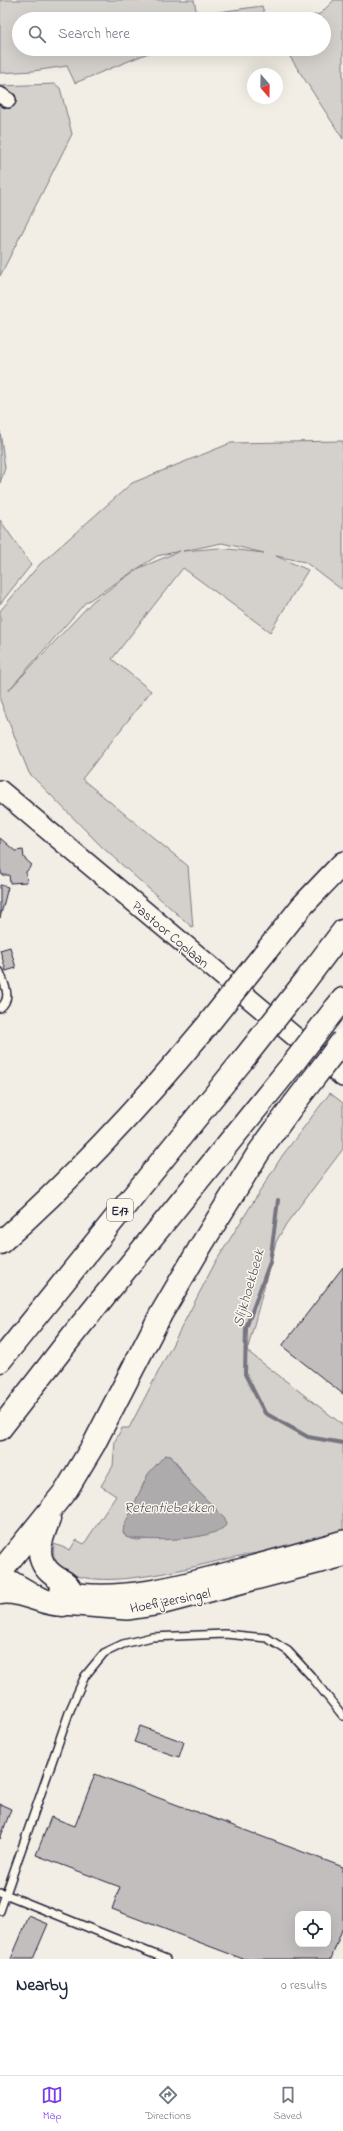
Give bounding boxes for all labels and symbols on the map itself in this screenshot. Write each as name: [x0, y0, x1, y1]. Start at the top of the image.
north arrow: [247, 68, 283, 104]
street label: Pastoor Coplaan: [127, 896, 213, 974]
road number: E17: [107, 1199, 133, 1221]
water label: Slijkhoekbeek: [227, 1245, 271, 1330]
water label: Retentiebekken: [124, 1497, 215, 1519]
street label: Hoefijzersingel: [128, 1583, 212, 1621]

